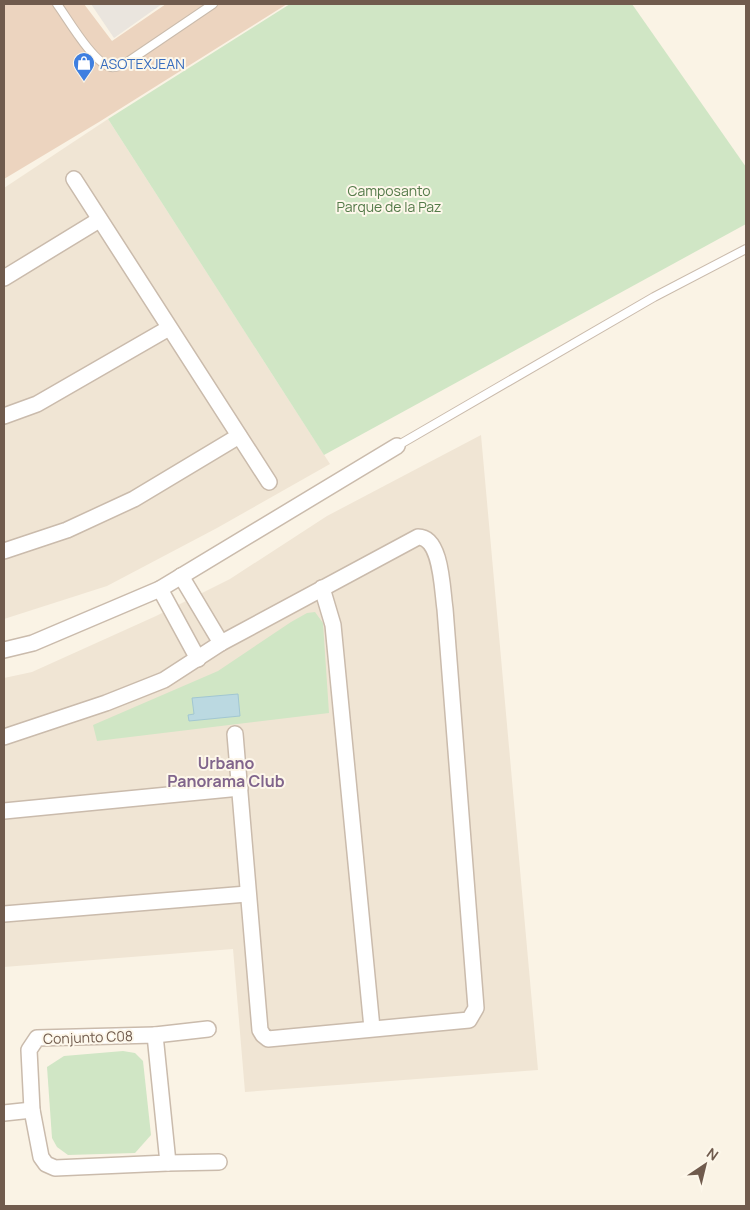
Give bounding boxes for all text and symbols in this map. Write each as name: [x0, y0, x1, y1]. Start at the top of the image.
shop icon: ASOTEXJEAN: [72, 51, 96, 82]
place label: ASOTEXJEAN: [100, 54, 185, 73]
park label: Camposanto Parque de la Paz: [337, 181, 442, 216]
district label: Urbano Panorama Club: [167, 752, 285, 792]
street label: Conjunto C08: [43, 1026, 133, 1048]
north arrow: [680, 1140, 730, 1190]
text: N: [703, 1143, 722, 1165]

